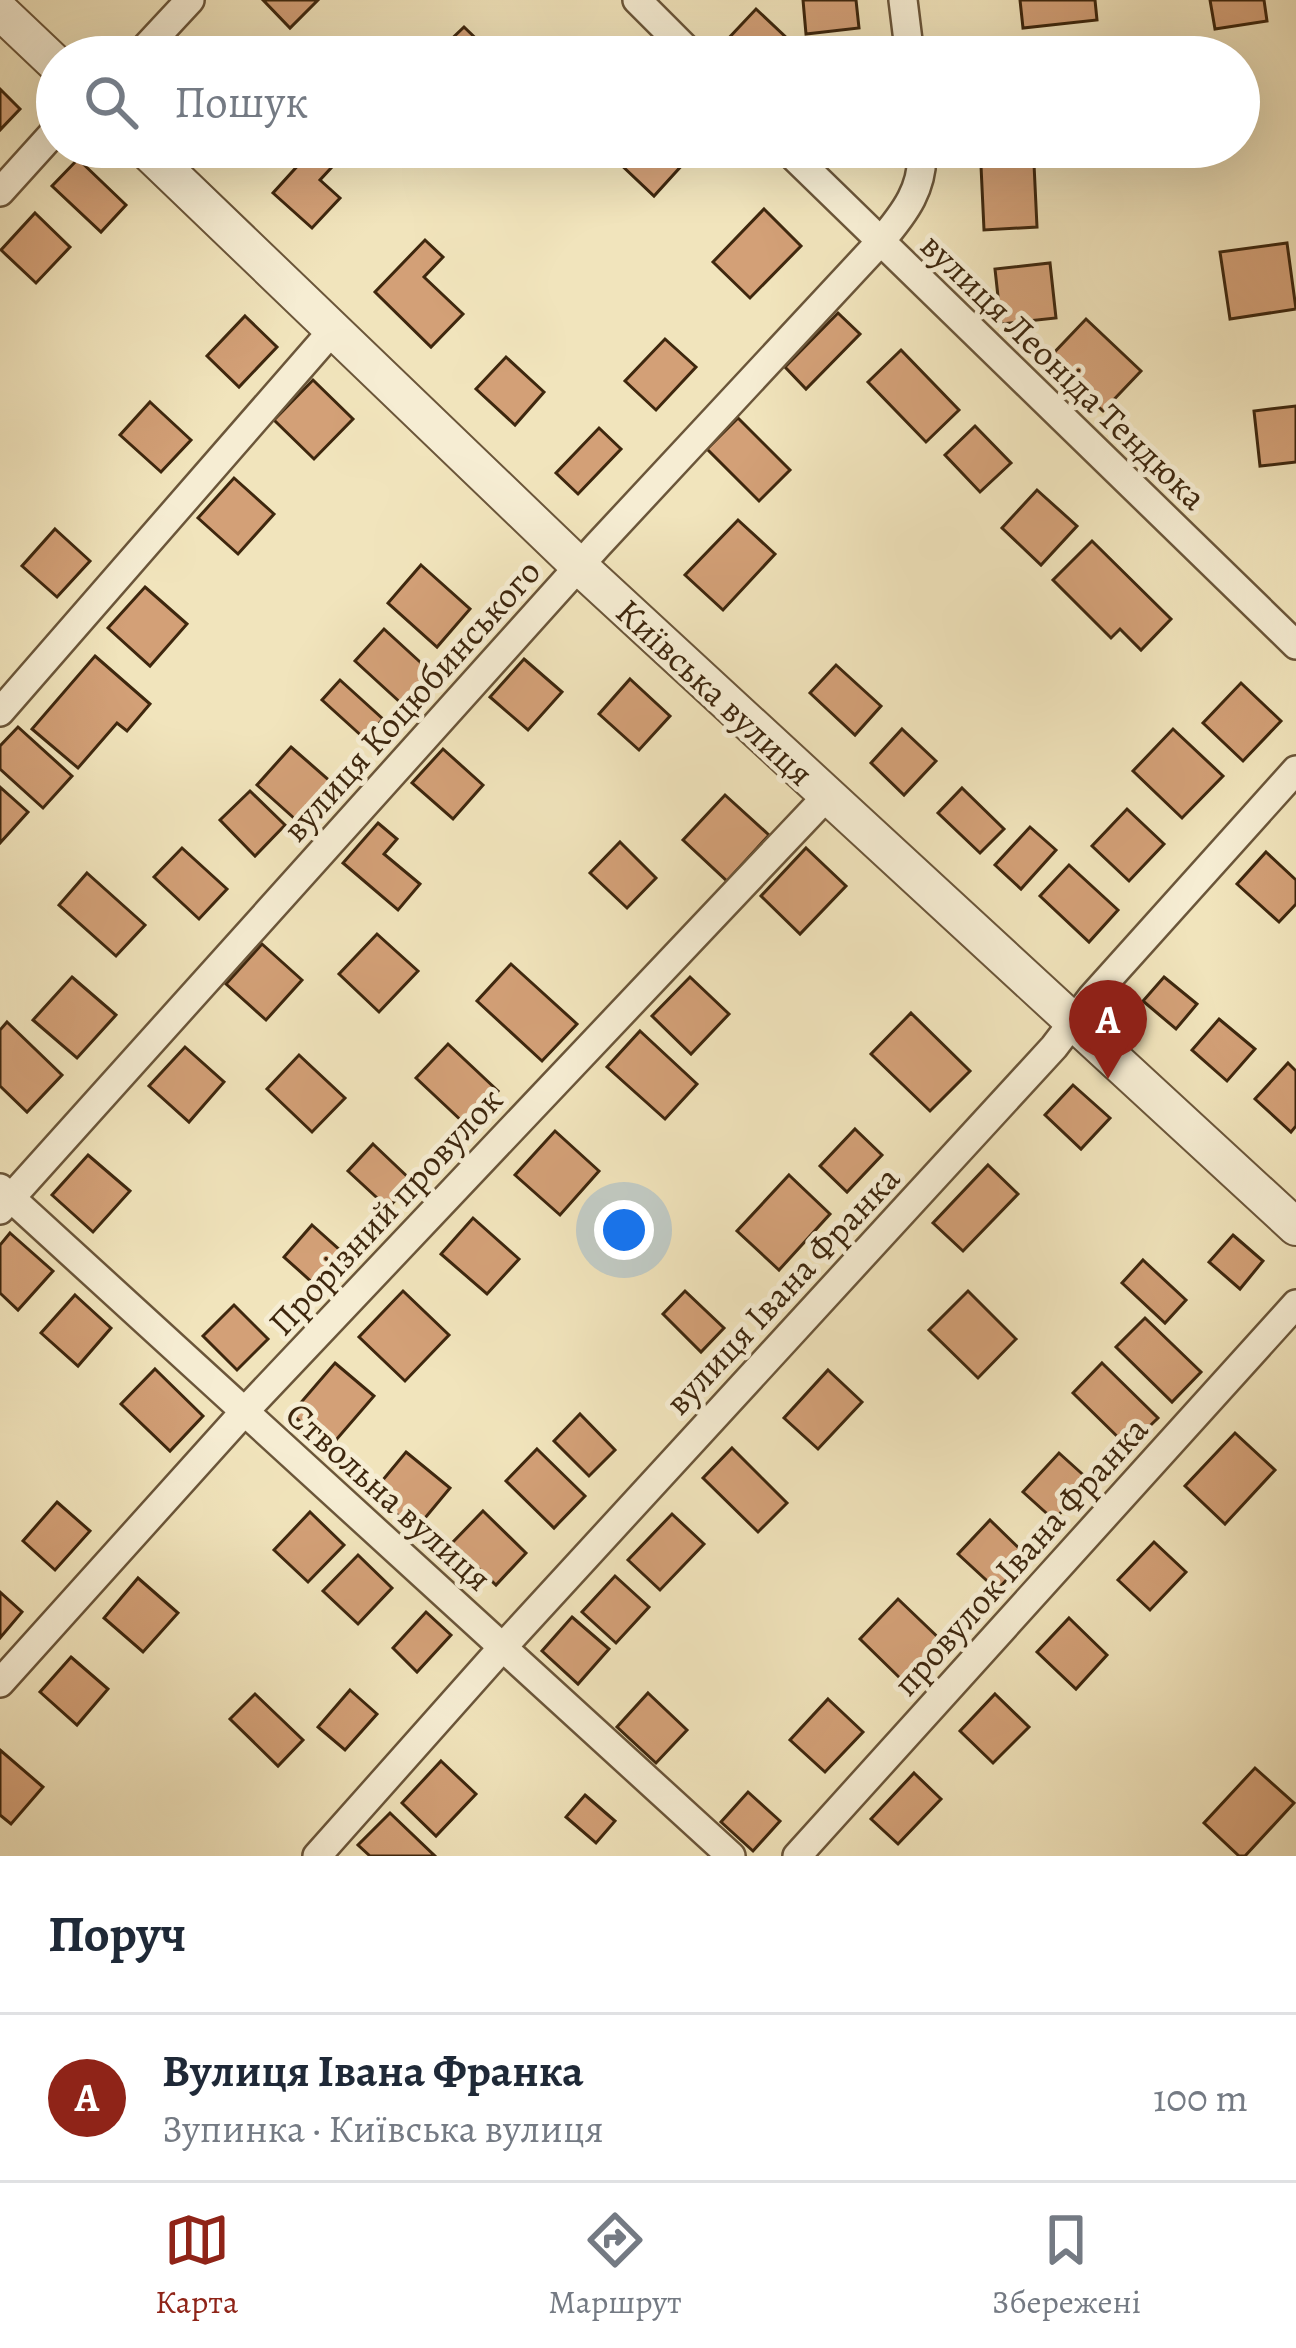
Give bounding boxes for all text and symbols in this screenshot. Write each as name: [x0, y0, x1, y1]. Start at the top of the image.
search box: [36, 36, 1260, 168]
icon: search: [78, 69, 144, 135]
text: Пошук: [174, 71, 308, 133]
street label: вулиця Леоніда Тендюка: [910, 221, 1218, 521]
street label: вулиця Коцюбинського: [271, 548, 551, 852]
street label: Київська вулиця: [605, 587, 825, 797]
pin: A: [1069, 980, 1147, 1079]
street label: Прорізний провулок: [257, 1076, 513, 1346]
street label: вулиця Івана Франка: [653, 1154, 911, 1425]
your location: [594, 1200, 654, 1260]
street label: Ствольна вулиця: [275, 1390, 503, 1602]
street label: провулок Івана Франка: [881, 1405, 1159, 1706]
text: Поруч: [48, 1899, 186, 1969]
text: Вулиця Івана Франка: [162, 2040, 584, 2102]
text: A: [75, 2071, 99, 2124]
text: 100 m: [1153, 2071, 1248, 2124]
text: Зупинка · Київська вулиця: [162, 2102, 603, 2155]
tab: Карта: [155, 2207, 238, 2324]
tab: Маршрут: [548, 2207, 682, 2324]
tab: Збережені: [992, 2207, 1141, 2324]

